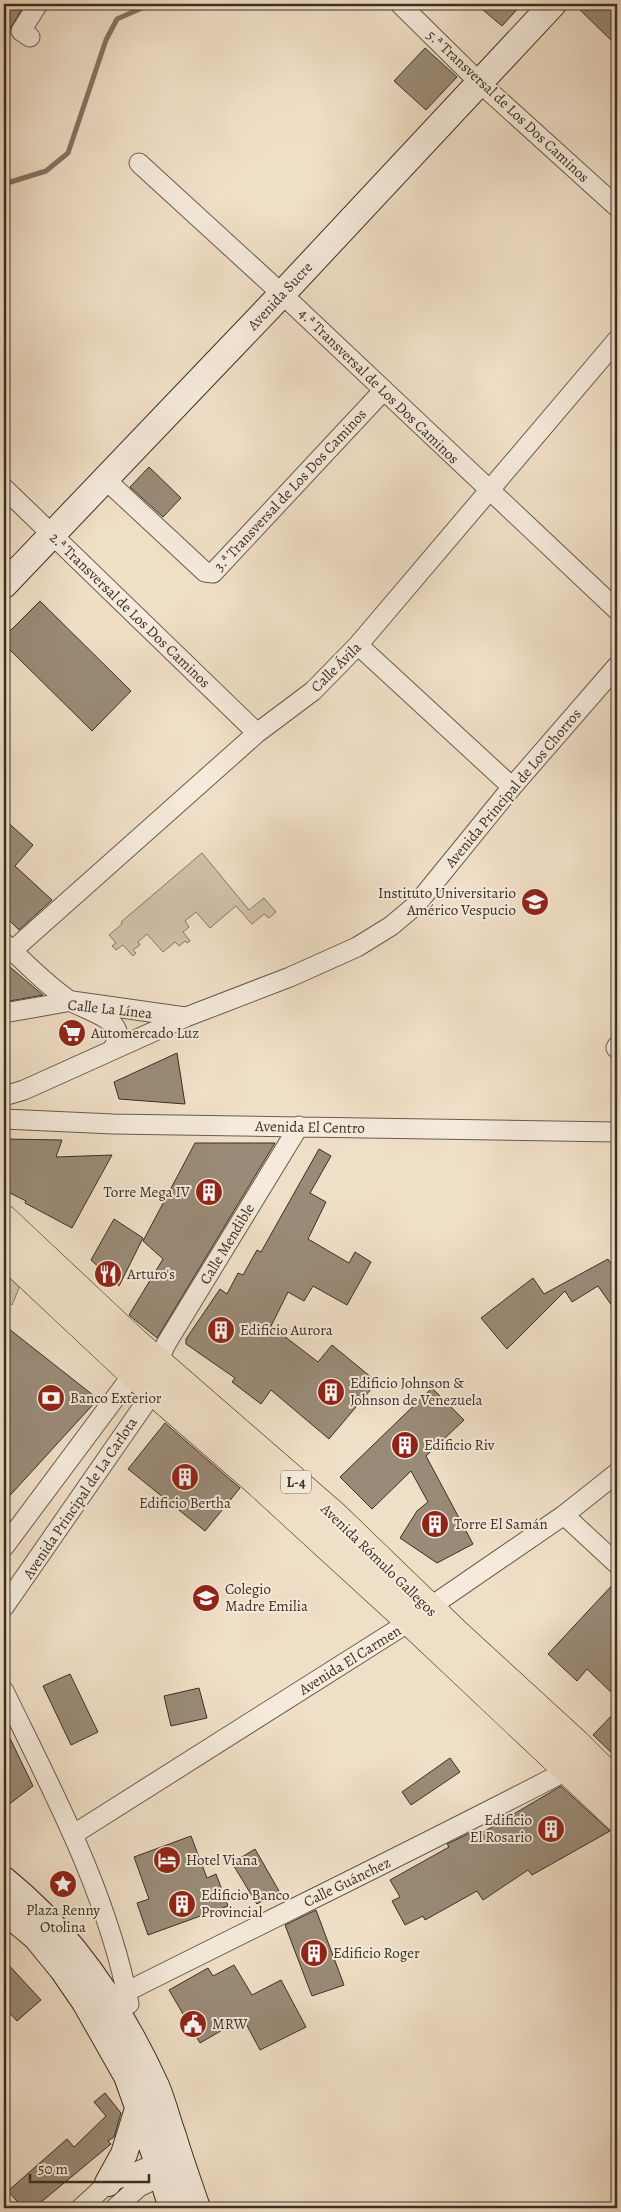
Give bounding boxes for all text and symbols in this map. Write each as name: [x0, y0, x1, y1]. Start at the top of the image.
street label: 5.ª Transversal de Los Dos Caminos: [422, 25, 594, 187]
street label: Avenida Sucre: [242, 257, 317, 335]
street label: 4.ª Transversal de Los Dos Caminos: [294, 304, 464, 468]
street label: 3.ª Transversal de Los Dos Caminos: [209, 404, 371, 576]
street label: 2.ª Transversal de Los Dos Caminos: [45, 528, 215, 692]
street label: Calle Ávila: [307, 638, 365, 696]
street label: Avenida Principal de Los Chorros: [440, 704, 586, 873]
place label: Instituto Universitario Américo Vespucio: [378, 883, 516, 920]
school or university icon: Instituto Universitario Américo Vespucio: [520, 887, 550, 917]
street label: Calle La Línea: [67, 995, 153, 1023]
supermarket icon: Automercado Luz: [57, 1018, 87, 1048]
place label: Automercado Luz: [90, 1023, 199, 1043]
street label: Avenida El Centro: [254, 1116, 365, 1138]
building icon: Torre Mega IV: [194, 1177, 224, 1207]
place label: Torre Mega IV: [103, 1182, 191, 1202]
street label: Calle Mendible: [195, 1200, 259, 1288]
restaurant icon: Arturo's: [93, 1259, 123, 1289]
place label: Arturo's: [126, 1264, 175, 1284]
building icon: Edificio Aurora: [206, 1315, 236, 1345]
place label: Edificio Aurora: [240, 1320, 333, 1340]
place label: Edificio Johnson & Johnson de Venezuela: [350, 1373, 483, 1410]
building icon: Edificio Johnson & Johnson de Venezuela: [316, 1377, 346, 1407]
bank icon: Banco Exterior: [36, 1383, 66, 1413]
place label: Banco Exterior: [70, 1388, 162, 1408]
street label: Avenida Principal de La Carlota: [18, 1413, 142, 1584]
building icon: Edificio Riv: [390, 1430, 420, 1460]
place label: Edificio Riv: [424, 1435, 495, 1455]
building icon: Edificio Bertha: [170, 1462, 200, 1492]
road number: L-4: [281, 1470, 311, 1494]
place label: Edificio Bertha: [139, 1493, 231, 1513]
street label: Avenida Rómulo Gallegos: [316, 1498, 442, 1621]
building icon: Torre El Samán: [420, 1509, 450, 1539]
place label: Torre El Samán: [454, 1514, 548, 1534]
place label: Colegio Madre Emilia: [225, 1579, 308, 1616]
school or university icon: Colegio Madre Emilia: [191, 1583, 221, 1613]
street label: Avenida El Carmen: [294, 1620, 405, 1700]
place label: Edificio El Rosario: [470, 1810, 532, 1847]
building icon: Edificio El Rosario: [536, 1814, 566, 1844]
hotel icon: Hotel Viana: [152, 1845, 182, 1875]
place label: Hotel Viana: [186, 1850, 258, 1870]
street label: Calle Guánchez: [300, 1852, 394, 1912]
place icon: Plaza Renny Otolina: [48, 1869, 78, 1899]
place label: Edificio Banco Provincial: [201, 1885, 289, 1922]
building icon: Edificio Banco Provincial: [167, 1889, 197, 1919]
place label: Plaza Renny Otolina: [26, 1900, 100, 1937]
building icon: Edificio Roger: [299, 1938, 329, 1968]
place label: Edificio Roger: [333, 1943, 420, 1963]
public building icon: MRW: [178, 2009, 208, 2039]
place label: MRW: [212, 2014, 247, 2034]
scale bar: [30, 2152, 149, 2184]
text: 50 m: [38, 2159, 68, 2179]

